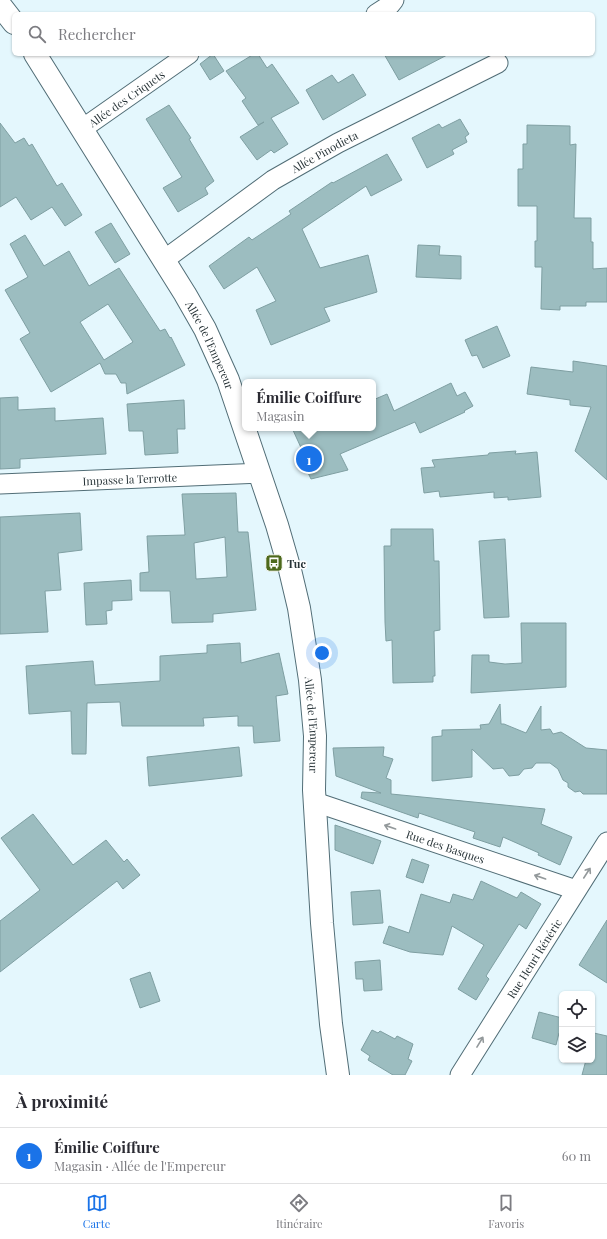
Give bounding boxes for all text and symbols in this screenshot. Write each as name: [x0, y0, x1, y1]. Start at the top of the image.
search box: [12, 12, 595, 56]
icon: search: [26, 23, 48, 45]
text: Rechercher: [58, 24, 136, 44]
street label: Allée des Criquets: [84, 66, 167, 130]
street label: Allée Pinodieta: [287, 127, 361, 176]
street label: Allée de l'Empereur: [182, 297, 238, 391]
popup: [242, 379, 376, 431]
text: Émilie Coiffure: [256, 387, 362, 407]
text: Magasin: [256, 407, 304, 424]
pin: 1: [296, 444, 322, 474]
street label: Impasse la Terrotte: [82, 469, 178, 488]
bus stop icon: Tuc: [264, 553, 284, 573]
place label: Tuc: [287, 556, 307, 571]
your location: [312, 643, 332, 663]
street label: Allée de l'Empereur: [302, 675, 323, 773]
one-way arrow: [384, 822, 396, 830]
street label: Rue des Basques: [405, 826, 487, 866]
one-way arrow: [583, 868, 591, 879]
one-way arrow: [534, 873, 546, 881]
street label: Rue Henri Rénéric: [503, 916, 564, 1001]
map controls: [559, 991, 595, 1063]
button: locate: [559, 991, 595, 1027]
button: layers: [559, 1027, 595, 1063]
one-way arrow: [476, 1037, 484, 1048]
text: À proximité: [16, 1090, 108, 1112]
text: Émilie Coiffure: [54, 1137, 160, 1157]
text: 1: [27, 1147, 31, 1164]
text: 60 m: [562, 1147, 591, 1164]
text: Magasin · Allée de l'Empereur: [54, 1157, 226, 1174]
tab: Carte: [83, 1192, 110, 1231]
tab: Itinéraire: [276, 1192, 323, 1231]
tab: Favoris: [488, 1192, 524, 1231]

